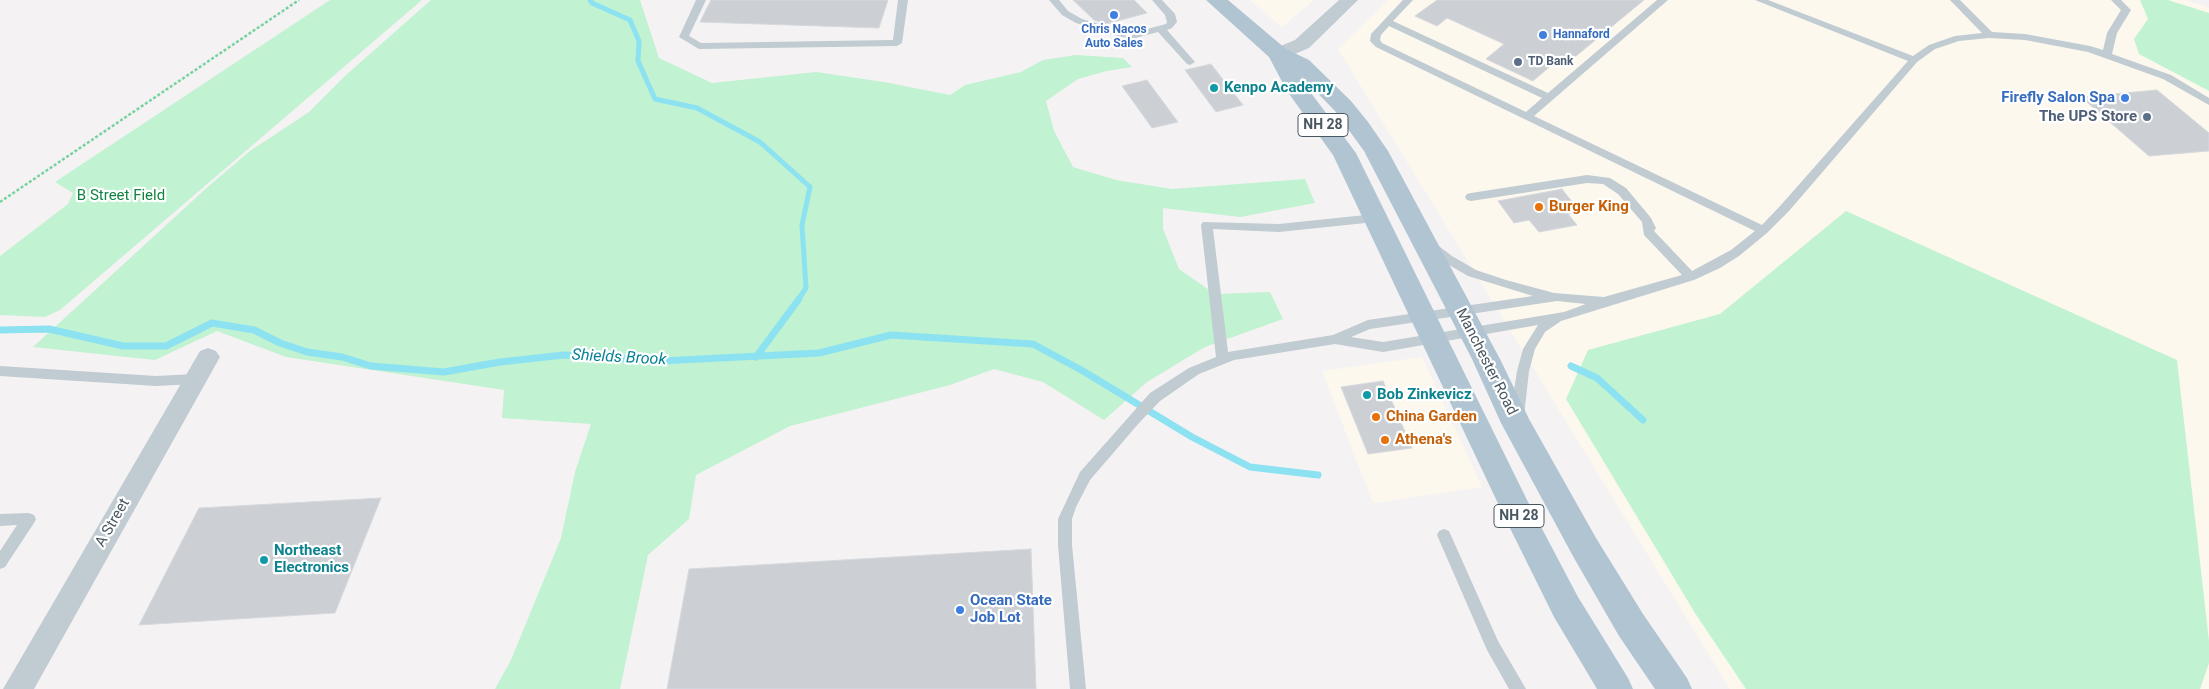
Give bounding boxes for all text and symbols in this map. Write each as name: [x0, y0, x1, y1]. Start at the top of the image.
marker: Chris Nacos Auto Sales: [1108, 9, 1120, 21]
place label: Chris Nacos Auto Sales: [1081, 23, 1147, 51]
place label: Hannaford: [1553, 28, 1610, 42]
marker: Hannaford: [1537, 29, 1549, 41]
place label: TD Bank: [1528, 55, 1573, 69]
marker: TD Bank: [1512, 56, 1524, 68]
place label: Kenpo Academy: [1224, 79, 1333, 97]
marker: Kenpo Academy: [1208, 82, 1220, 94]
place label: Firefly Salon Spa: [2001, 89, 2115, 107]
marker: Firefly Salon Spa: [2119, 92, 2131, 104]
place label: The UPS Store: [2039, 108, 2137, 126]
marker: The UPS Store: [2141, 111, 2153, 123]
road number: NH 28: [1298, 114, 1348, 136]
park label: B Street Field: [77, 187, 165, 205]
place label: Burger King: [1549, 198, 1629, 216]
marker: Burger King: [1533, 201, 1545, 213]
street label: Manchester Road: [1451, 306, 1521, 418]
water label: Shields Brook: [571, 346, 667, 370]
place label: Bob Zinkevicz: [1377, 386, 1472, 404]
marker: Bob Zinkevicz: [1361, 389, 1373, 401]
place label: China Garden: [1386, 408, 1477, 426]
marker: China Garden: [1370, 411, 1382, 423]
place label: Athena's: [1395, 431, 1452, 449]
marker: Athena's: [1379, 434, 1391, 446]
street label: A Street: [92, 496, 134, 550]
road number: NH 28: [1494, 504, 1544, 528]
place label: Northeast Electronics: [274, 542, 349, 577]
marker: Northeast Electronics: [258, 554, 270, 566]
place label: Ocean State Job Lot: [970, 592, 1052, 627]
marker: Ocean State Job Lot: [954, 604, 966, 616]

